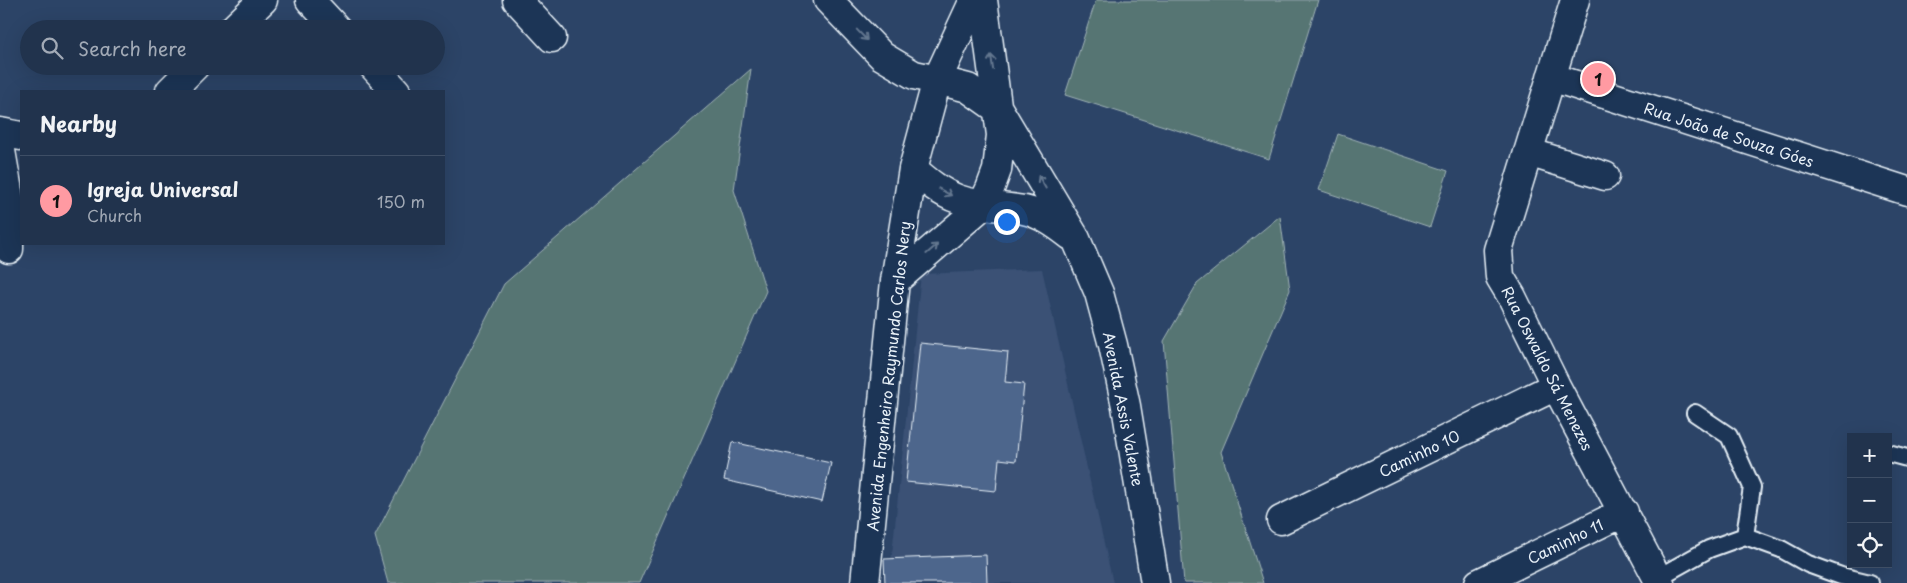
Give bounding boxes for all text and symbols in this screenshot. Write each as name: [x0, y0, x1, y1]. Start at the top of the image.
search box: [20, 20, 445, 75]
one-way arrow: [856, 29, 868, 41]
icon: search: [38, 34, 66, 62]
text: Search here: [78, 34, 187, 62]
one-way arrow: [987, 55, 997, 71]
pin: 1: [1582, 60, 1614, 98]
street label: Rua João de Souza Góes: [1641, 96, 1817, 172]
text: Nearby: [40, 107, 117, 139]
one-way arrow: [1037, 174, 1047, 189]
text: Igreja Universal: [87, 175, 238, 203]
one-way arrow: [937, 188, 951, 198]
text: 1: [52, 189, 60, 213]
text: 150 m: [377, 189, 425, 213]
text: Church: [87, 203, 142, 227]
your location: [994, 209, 1020, 235]
street label: Avenida Engenheiro Raymundo Carlos Nery: [860, 220, 916, 532]
one-way arrow: [926, 243, 939, 254]
street label: Rua Oswaldo Sá Menezes: [1497, 282, 1600, 454]
street label: Avenida Assis Valente: [1098, 330, 1150, 488]
street label: Caminho 10: [1375, 424, 1463, 482]
map controls: [1847, 433, 1892, 568]
button: +: [1847, 433, 1892, 478]
button: −: [1847, 478, 1892, 523]
street label: Caminho 11: [1523, 513, 1607, 569]
button: locate: [1847, 523, 1892, 568]

